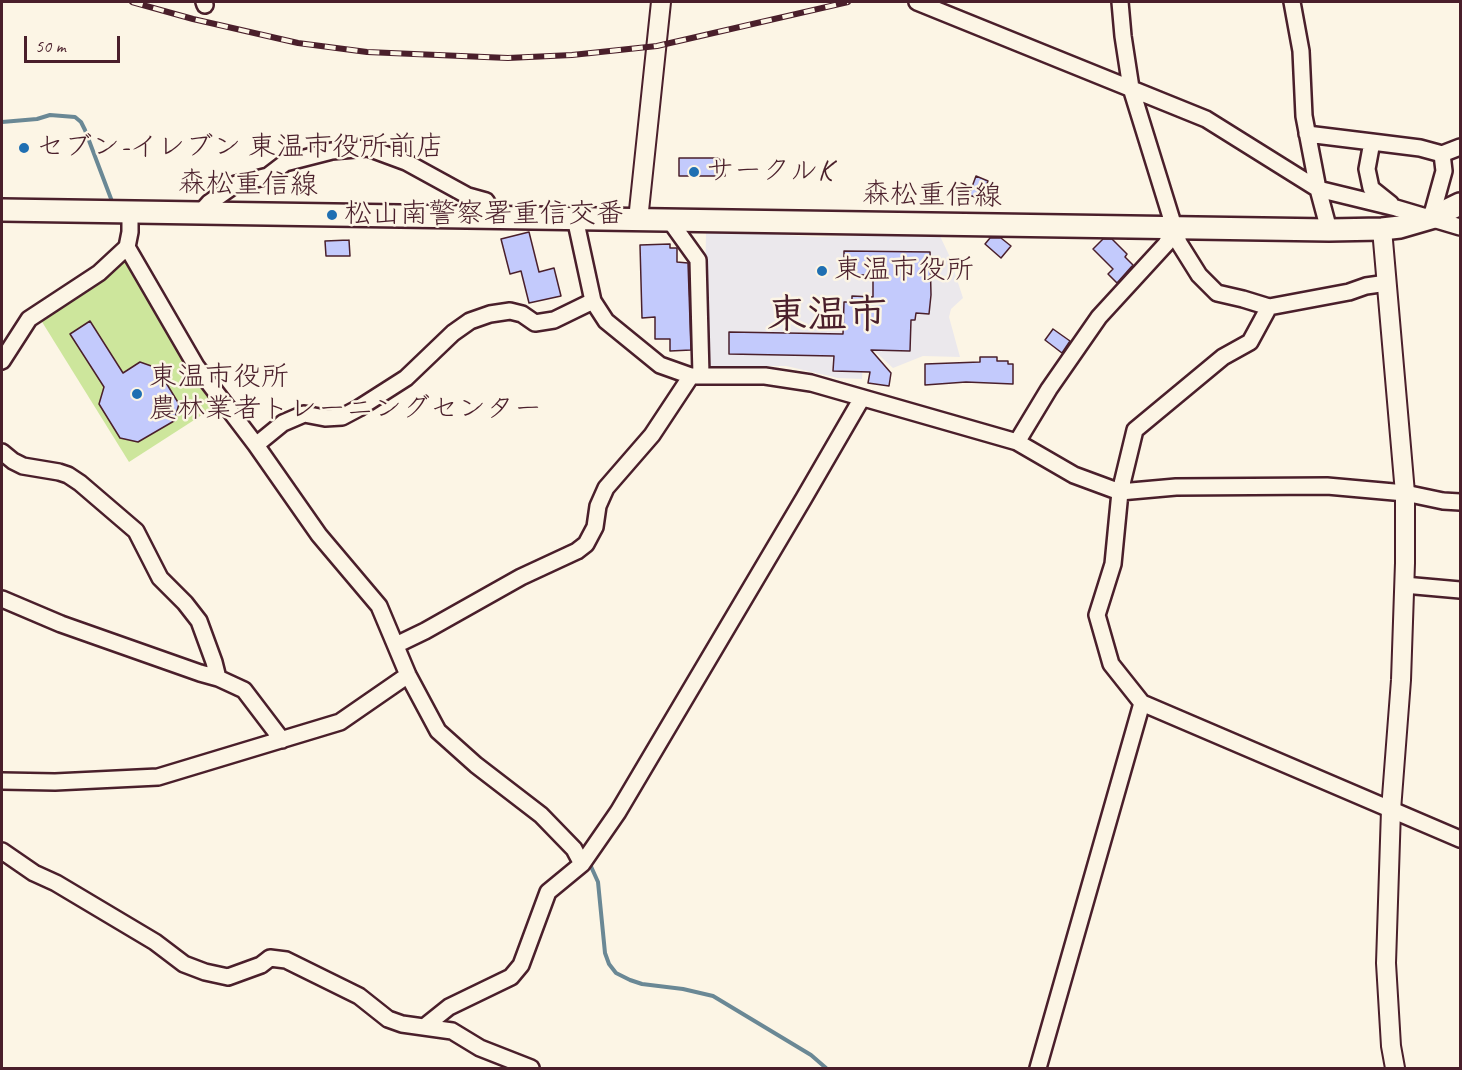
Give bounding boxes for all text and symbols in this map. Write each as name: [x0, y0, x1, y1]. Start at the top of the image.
scale bar: [27, 24, 123, 62]
text: 50 m: [35, 35, 66, 57]
place label: セブン-イレブン 東温市役所前店: [36, 131, 444, 165]
marker: セブン-イレブン 東温市役所前店: [17, 141, 31, 155]
place label: サークルK: [706, 155, 832, 189]
marker: サークルK: [687, 165, 701, 179]
street label: 森松重信線: [178, 167, 318, 203]
street label: 森松重信線: [862, 178, 1002, 214]
place label: 松山南警察署重信交番: [344, 198, 624, 232]
marker: 松山南警察署重信交番: [325, 208, 339, 222]
place label: 東温市役所: [834, 254, 974, 288]
marker: 東温市役所: [815, 264, 829, 278]
district label: 東温市: [767, 293, 887, 341]
place label: 東温市役所 農林業者トレーニングセンター: [149, 361, 542, 427]
marker: 東温市役所 農林業者トレーニングセンター: [130, 387, 144, 401]

